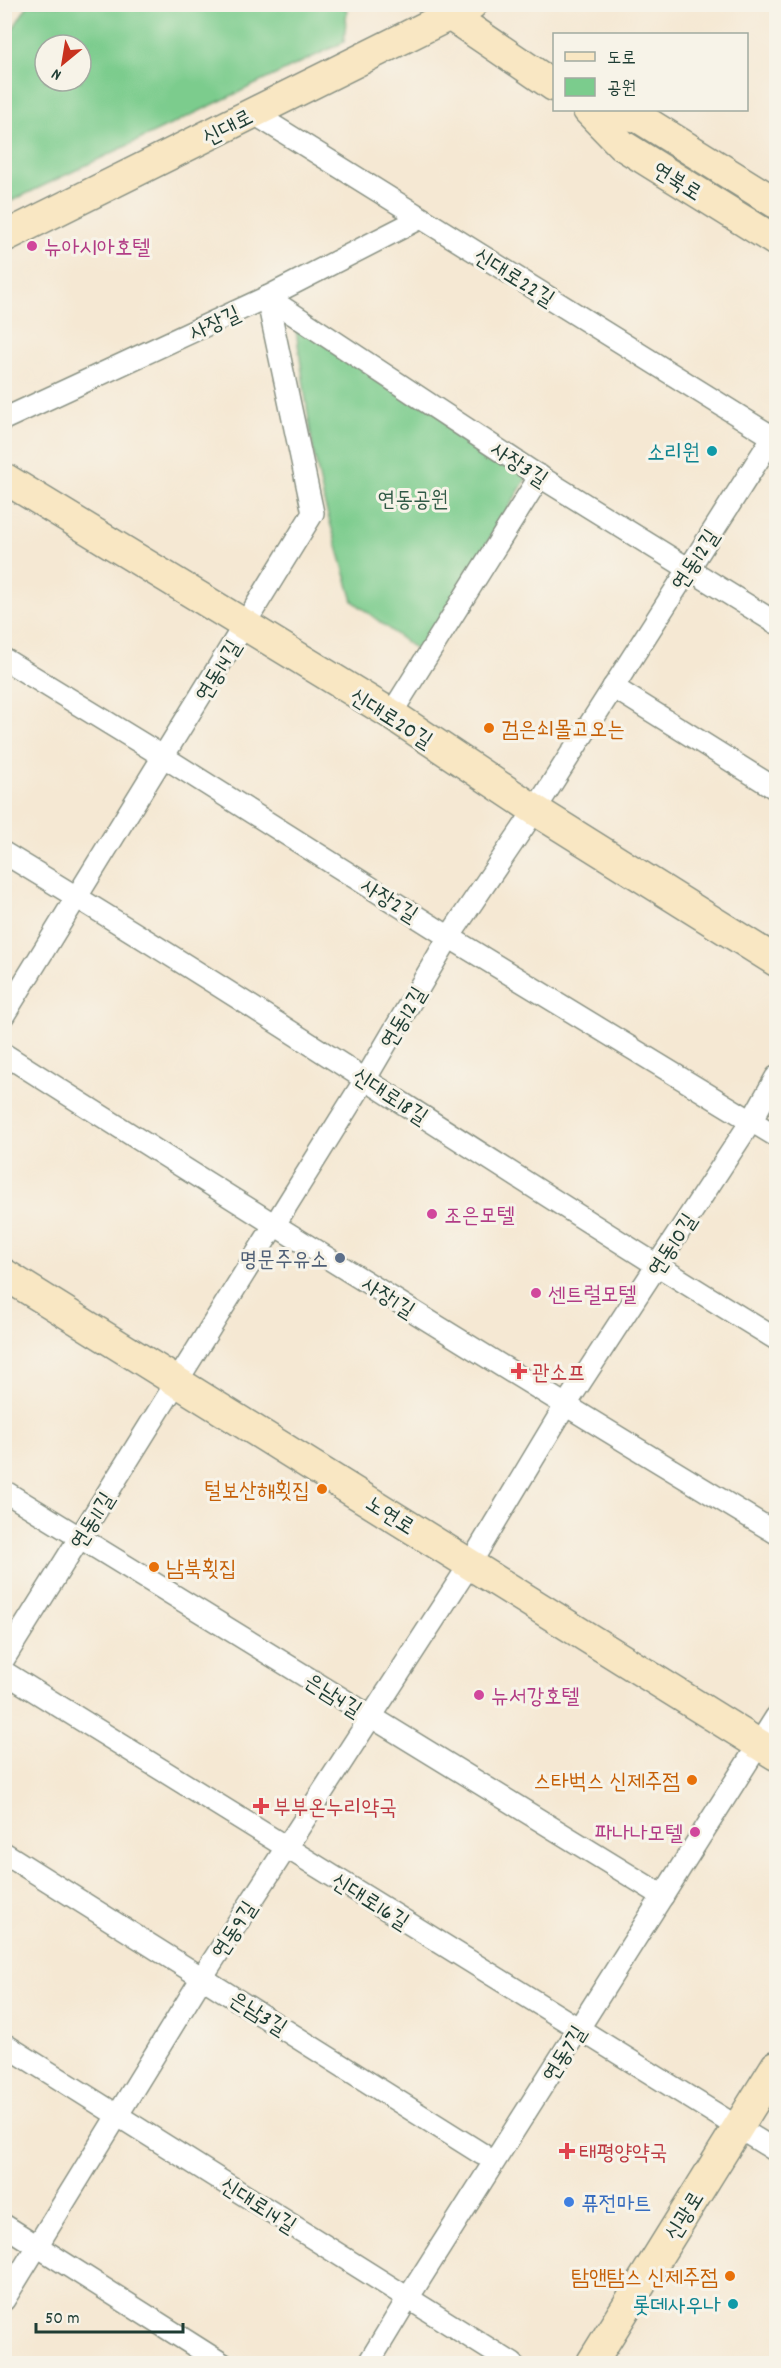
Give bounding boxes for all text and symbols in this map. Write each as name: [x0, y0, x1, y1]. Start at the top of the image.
north arrow: [33, 33, 93, 93]
legend: [553, 33, 748, 111]
text: 도로: [607, 47, 636, 72]
text: N: [47, 62, 66, 86]
text: 공원: [607, 77, 636, 102]
street label: 신대로: [198, 103, 259, 155]
street label: 연북로: [645, 156, 707, 210]
place label: 뉴아시아호텔: [44, 234, 151, 265]
marker: 뉴아시아호텔: [25, 239, 39, 253]
street label: 신대로22길: [467, 242, 560, 316]
street label: 사장길: [185, 300, 246, 350]
street label: 사장3길: [483, 436, 553, 496]
place label: 소리원: [647, 439, 700, 470]
marker: 소리원: [705, 444, 719, 458]
park label: 연동공원: [378, 486, 448, 517]
street label: 연동12길: [666, 524, 728, 598]
street label: 연동14길: [189, 635, 251, 709]
street label: 신대로20길: [343, 682, 438, 758]
place label: 검은쇠몰고오는: [501, 716, 625, 747]
marker: 검은쇠몰고오는: [482, 721, 496, 735]
street label: 사장2길: [353, 872, 423, 932]
street label: 연동12길: [374, 982, 436, 1056]
street label: 신대로18길: [345, 1062, 433, 1134]
place label: 조은모텔: [444, 1202, 515, 1233]
marker: 조은모텔: [425, 1207, 439, 1221]
street label: 연동10길: [642, 1208, 706, 1284]
place label: 명문주유소: [239, 1246, 328, 1277]
marker: 명문주유소: [333, 1251, 347, 1265]
street label: 사장1길: [354, 1270, 420, 1328]
place label: 센트럴모텔: [548, 1281, 637, 1312]
marker: 센트럴모텔: [529, 1286, 543, 1300]
place label: 관소프: [532, 1359, 585, 1390]
marker: 관소프: [510, 1362, 528, 1380]
place label: 털보산해횟집: [204, 1477, 310, 1508]
marker: 털보산해횟집: [315, 1482, 329, 1496]
street label: 연동11길: [64, 1487, 124, 1557]
street label: 노연로: [358, 1490, 420, 1544]
place label: 남북횟집: [166, 1555, 237, 1586]
marker: 남북횟집: [147, 1560, 161, 1574]
street label: 은남4길: [298, 1667, 367, 1727]
place label: 뉴서강호텔: [491, 1683, 580, 1714]
marker: 뉴서강호텔: [472, 1688, 486, 1702]
place label: 스타벅스 신제주점: [533, 1768, 680, 1799]
marker: 스타벅스 신제주점: [685, 1773, 699, 1787]
place label: 부부온누리약국: [273, 1794, 397, 1825]
marker: 부부온누리약국: [254, 1799, 268, 1813]
place label: 파나나모텔: [594, 1820, 683, 1851]
marker: 파나나모텔: [688, 1825, 702, 1839]
street label: 신대로16길: [324, 1867, 414, 1939]
street label: 연동9길: [206, 1896, 266, 1966]
street label: 은남3길: [222, 1985, 292, 2045]
street label: 연동7길: [537, 2020, 596, 2089]
place label: 태평양약국: [579, 2139, 668, 2170]
marker: 태평양약국: [560, 2144, 574, 2158]
street label: 신대로14길: [213, 2171, 302, 2243]
street label: 신광로: [659, 2186, 713, 2248]
place label: 퓨전마트: [581, 2190, 652, 2221]
marker: 퓨전마트: [562, 2195, 576, 2209]
place label: 탐앤탐스 신제주점: [571, 2264, 718, 2295]
marker: 탐앤탐스 신제주점: [723, 2269, 737, 2283]
place label: 롯데사우나: [632, 2292, 721, 2323]
scale bar: [36, 2296, 183, 2334]
marker: 롯데사우나: [726, 2297, 740, 2311]
text: 50 m: [45, 2307, 80, 2332]

